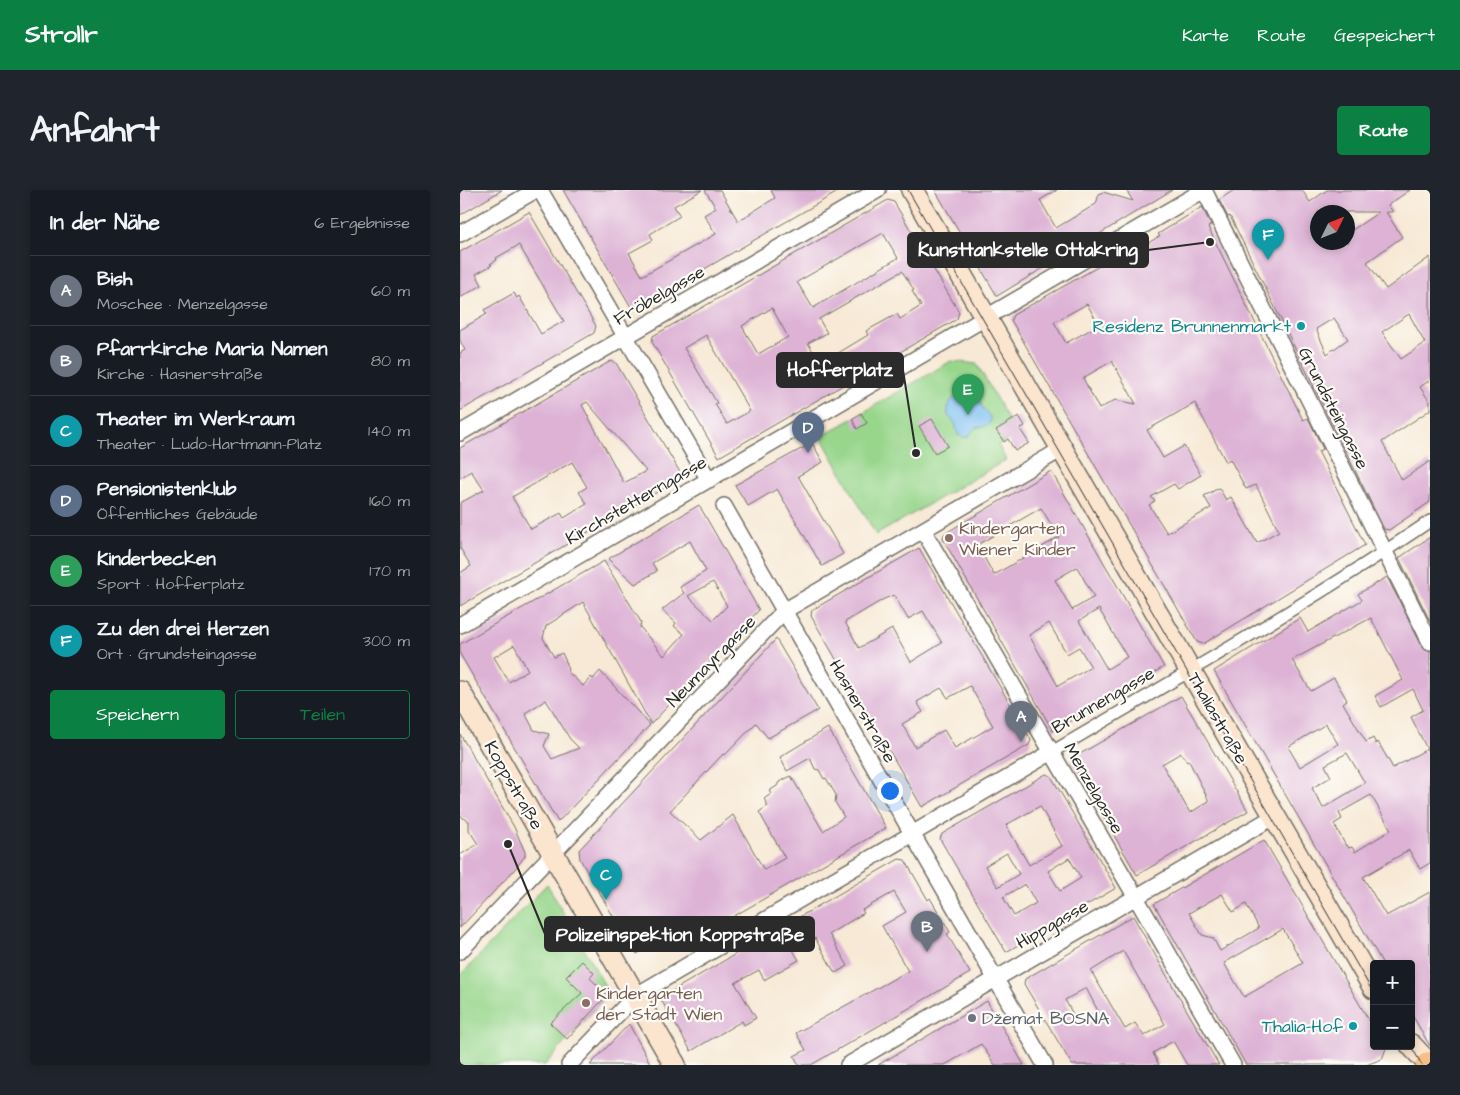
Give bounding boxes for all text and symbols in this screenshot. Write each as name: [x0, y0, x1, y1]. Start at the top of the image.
text: Strollr: [25, 18, 98, 52]
text: Karte: [1182, 23, 1229, 48]
text: Route: [1257, 23, 1306, 48]
text: Gespeichert: [1334, 23, 1435, 48]
text: Anfahrt: [30, 106, 159, 155]
button: Route: [1337, 106, 1430, 155]
north arrow: [1310, 205, 1355, 250]
text: In der Nähe: [50, 208, 160, 237]
text: 6 Ergebnisse: [314, 212, 410, 234]
pin: F: [1252, 219, 1284, 260]
callout: Kunsttankstelle Ottakring: [908, 233, 1148, 267]
text: Kunsttankstelle Ottakring: [918, 237, 1138, 265]
street label: Fröbelgasse: [609, 259, 710, 332]
text: Bish: [97, 266, 132, 293]
text: A: [61, 280, 71, 302]
text: 60 m: [371, 280, 410, 302]
text: Moschee · Menzelgasse: [97, 293, 268, 315]
place label: Residenz Brunnenmarkt: [1093, 314, 1292, 339]
marker: Residenz Brunnenmarkt: [1295, 320, 1307, 332]
text: Pfarrkirche Maria Namen: [97, 336, 328, 363]
street label: Grundsteingasse: [1291, 343, 1375, 474]
text: B: [60, 350, 72, 372]
text: 80 m: [371, 350, 410, 372]
callout: Hofferplatz: [777, 353, 903, 387]
text: Hofferplatz: [787, 357, 894, 384]
text: Kirche · Hasnerstraße: [97, 363, 263, 385]
pin: E: [952, 374, 984, 415]
text: Theater im Werkraum: [97, 406, 294, 433]
pin: D: [792, 412, 824, 453]
text: C: [60, 420, 72, 442]
text: 140 m: [368, 420, 410, 442]
text: Theater · Ludo-Hartmann-Platz: [97, 433, 322, 455]
street label: Kirchstetterngasse: [561, 450, 712, 552]
text: Pensionistenklub: [97, 476, 236, 503]
text: D: [61, 490, 71, 512]
text: 160 m: [369, 490, 410, 512]
text: Öffentliches Gebäude: [97, 503, 258, 525]
place label: Kindergarten Wiener Kinder: [959, 516, 1076, 562]
marker: Kindergarten Wiener Kinder: [943, 532, 955, 544]
text: Kinderbecken: [97, 546, 216, 573]
text: E: [61, 560, 71, 582]
text: 170 m: [369, 560, 410, 582]
text: Sport · Hofferplatz: [97, 573, 245, 595]
street label: Neumayrgasse: [661, 610, 763, 714]
text: Zu den drei Herzen: [97, 616, 269, 643]
text: F: [60, 630, 72, 652]
text: 300 m: [363, 630, 410, 652]
text: Ort · Grundsteingasse: [97, 643, 257, 665]
street label: Hasnerstraße: [823, 655, 902, 768]
street label: Brunnengasse: [1047, 661, 1160, 741]
street label: Thaliastraße: [1181, 668, 1254, 769]
button: Speichern: [50, 690, 225, 739]
button: Teilen: [235, 690, 410, 739]
pin: A: [1005, 701, 1037, 742]
street label: Koppstraße: [478, 736, 549, 835]
street label: Menzelgasse: [1057, 738, 1130, 839]
your location: [877, 778, 903, 804]
pin: C: [590, 859, 622, 900]
street label: Hippgasse: [1011, 894, 1094, 956]
pin: B: [911, 911, 943, 952]
callout: Polizeiinspektion Koppstraße: [545, 917, 814, 951]
text: Polizeiinspektion Koppstraße: [556, 922, 805, 949]
map controls: [1370, 960, 1415, 1050]
button: +: [1370, 960, 1415, 1005]
place label: Kindergarten der Stadt Wien: [596, 981, 722, 1027]
marker: Kindergarten der Stadt Wien: [580, 997, 592, 1009]
button: −: [1370, 1005, 1415, 1050]
place label: Džemat BOSNA: [982, 1006, 1110, 1031]
marker: Džemat BOSNA: [966, 1012, 978, 1024]
place label: Thalia-Hof: [1262, 1014, 1343, 1039]
marker: Thalia-Hof: [1347, 1020, 1359, 1032]

